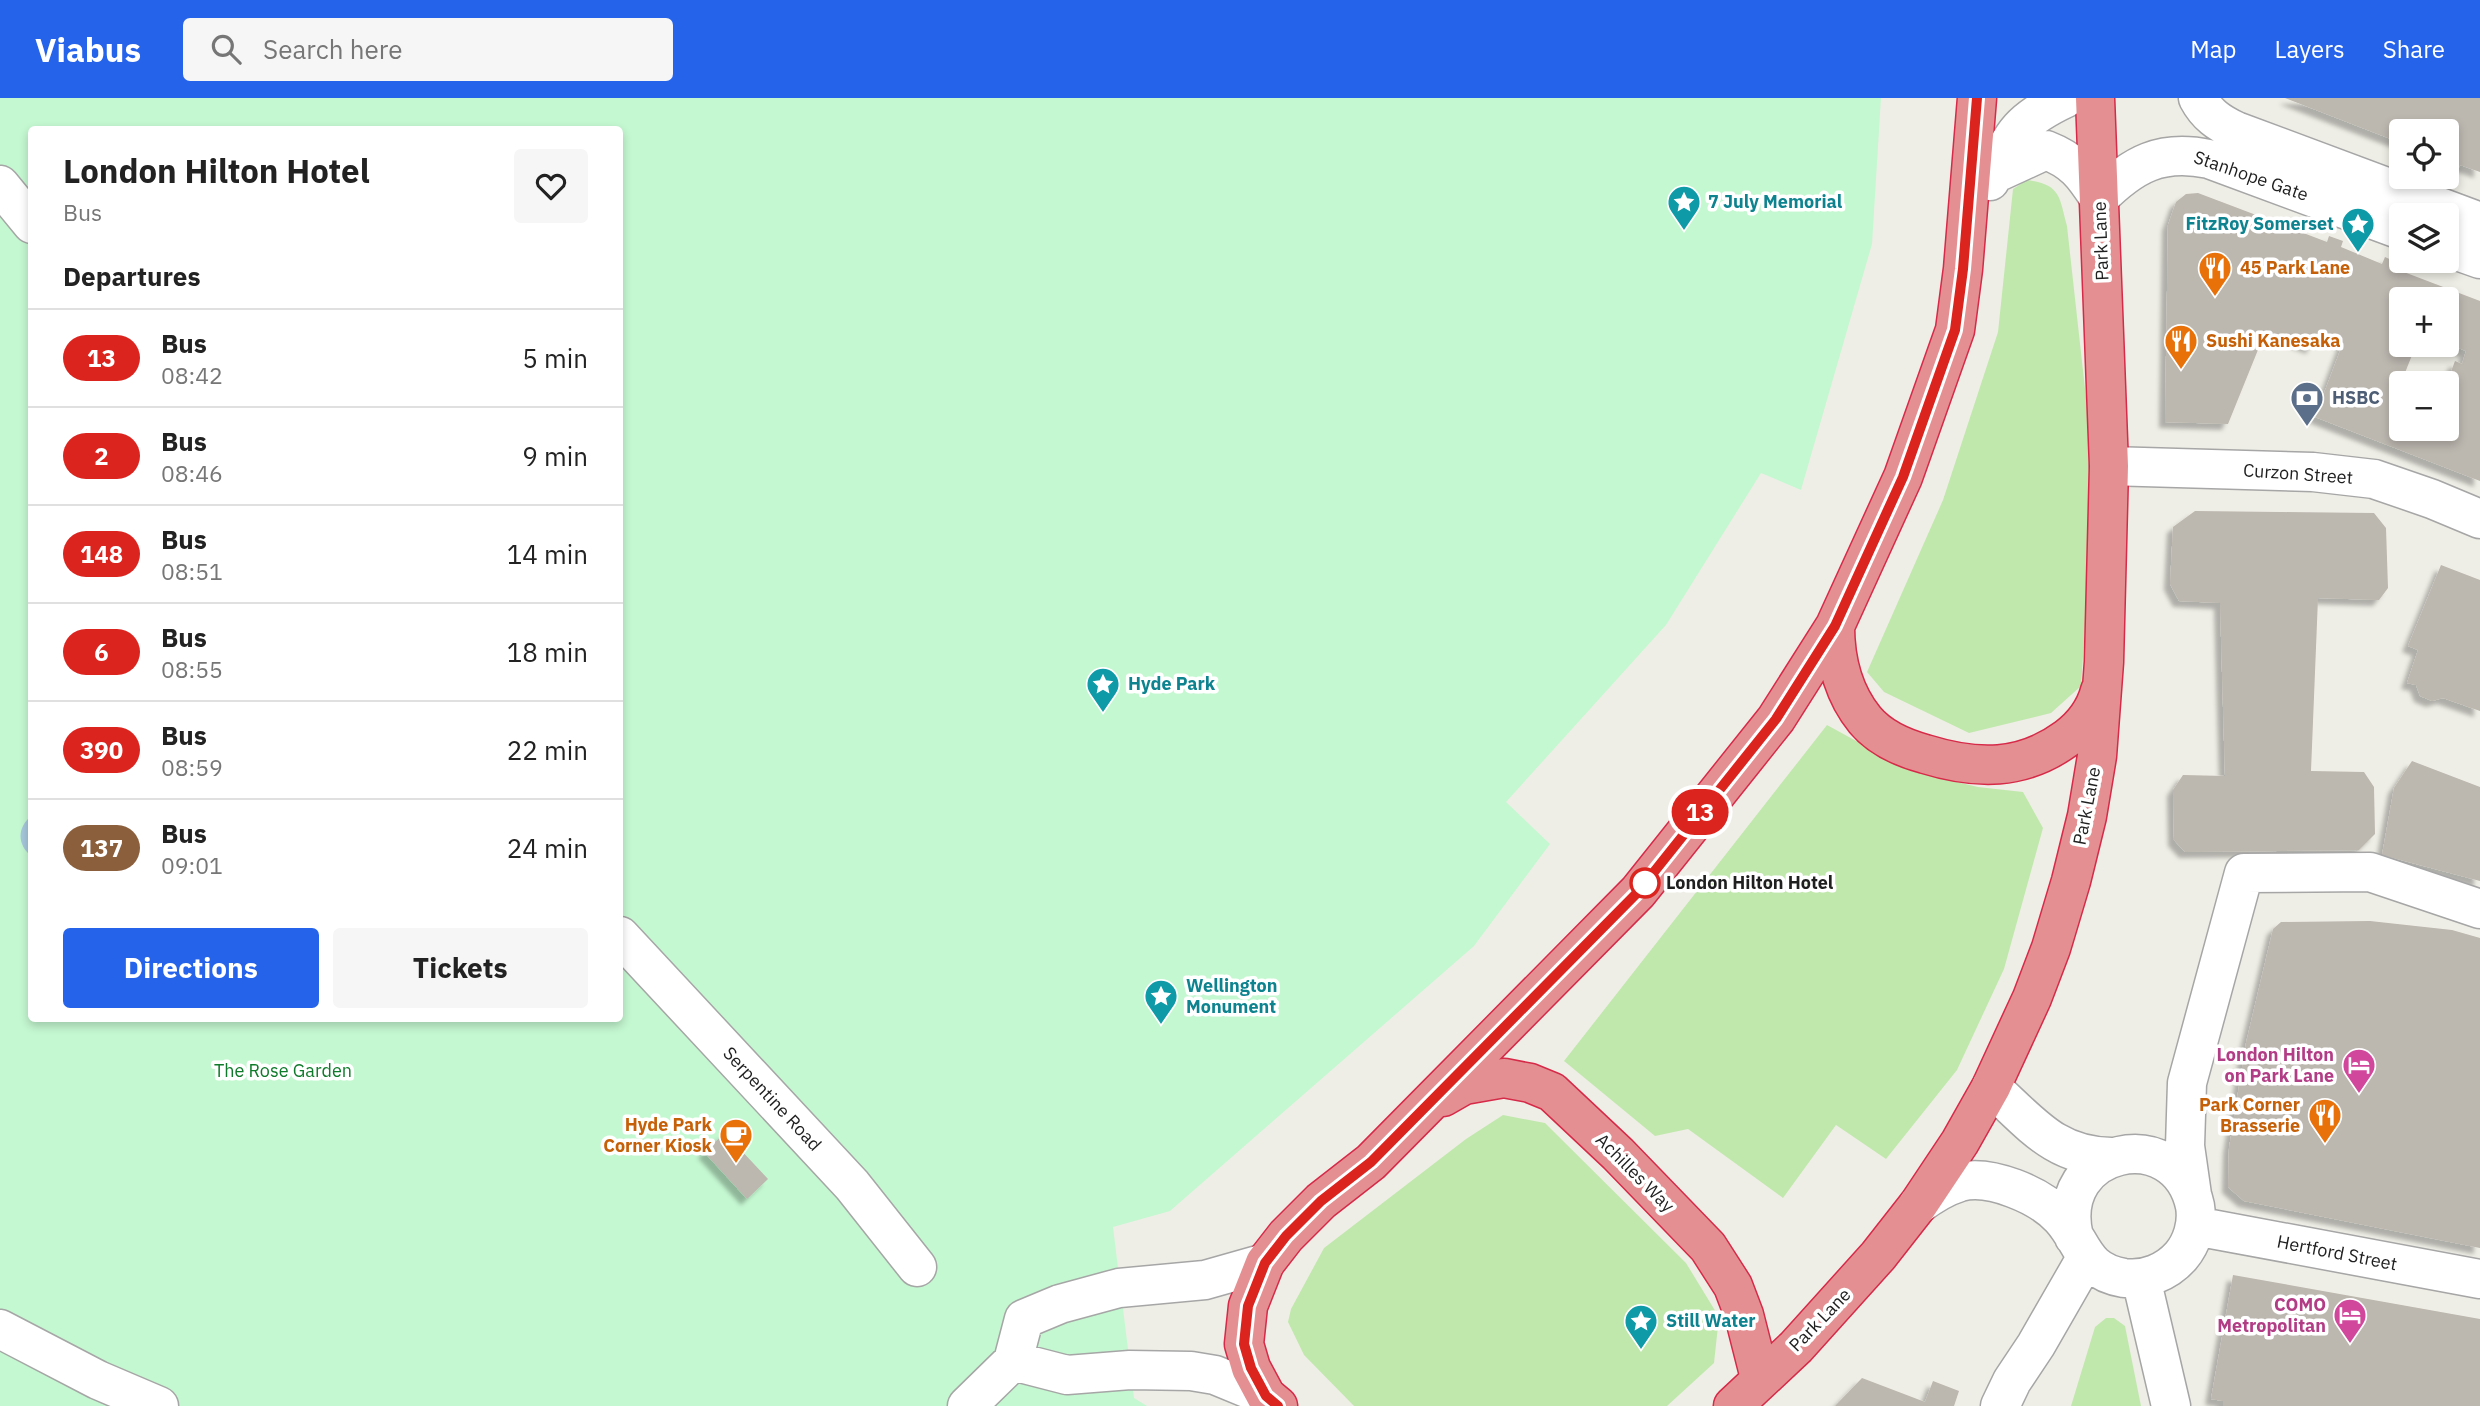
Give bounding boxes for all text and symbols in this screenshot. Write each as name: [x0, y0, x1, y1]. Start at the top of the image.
search box: [183, 18, 673, 81]
text: Viabus: [35, 28, 141, 71]
icon: search: [207, 30, 245, 68]
text: Search here: [263, 32, 402, 66]
text: Map: [2190, 33, 2237, 65]
text: Layers: [2275, 33, 2345, 65]
text: Share: [2383, 33, 2445, 65]
map controls: [2389, 119, 2459, 441]
button: locate: [2389, 119, 2459, 189]
street label: Stanhope Gate: [2191, 145, 2312, 206]
text: London Hilton Hotel: [63, 149, 370, 192]
button: heart: [514, 149, 588, 223]
place icon: 7 July Memorial: [1665, 183, 1703, 232]
place label: 7 July Memorial: [1708, 190, 1843, 213]
text: Bus: [63, 197, 102, 227]
street label: Park Lane: [2088, 201, 2113, 281]
button: layers: [2389, 203, 2459, 273]
place icon: FitzRoy Somerset: [2339, 205, 2377, 254]
place label: FitzRoy Somerset: [2185, 212, 2334, 235]
restaurant icon: 45 Park Lane: [2196, 249, 2234, 298]
place label: 45 Park Lane: [2240, 256, 2350, 279]
text: Departures: [63, 259, 201, 293]
button: +: [2389, 287, 2459, 357]
restaurant icon: Sushi Kanesaka: [2162, 322, 2200, 371]
text: Bus: [161, 326, 207, 360]
place label: Sushi Kanesaka: [2206, 329, 2341, 352]
text: 5 min: [522, 341, 588, 375]
text: 13: [87, 342, 116, 374]
text: 08:42: [161, 360, 223, 390]
button: −: [2389, 371, 2459, 441]
bank icon: HSBC: [2288, 379, 2326, 428]
place label: HSBC: [2332, 386, 2380, 409]
text: Bus: [161, 424, 207, 458]
text: 9 min: [522, 439, 588, 473]
text: 2: [94, 440, 109, 472]
text: 08:46: [161, 458, 223, 488]
street label: Curzon Street: [2242, 458, 2354, 489]
text: Bus: [161, 522, 207, 556]
text: 14 min: [507, 537, 588, 571]
text: 148: [80, 538, 123, 570]
text: 08:51: [161, 556, 223, 586]
text: Bus: [161, 620, 207, 654]
text: 18 min: [507, 635, 588, 669]
text: 6: [94, 636, 109, 668]
text: 08:55: [161, 654, 223, 684]
place icon: Hyde Park: [1084, 665, 1122, 714]
place label: Hyde Park: [1128, 672, 1216, 695]
text: Bus: [161, 718, 207, 752]
text: 22 min: [507, 733, 588, 767]
text: 390: [80, 734, 123, 766]
text: 08:59: [161, 752, 223, 782]
street label: Park Lane: [2068, 765, 2105, 847]
line badge: 13: [1668, 789, 1732, 835]
text: 13: [1686, 796, 1714, 828]
text: Bus: [161, 816, 207, 850]
text: 24 min: [507, 831, 588, 865]
text: 137: [80, 832, 123, 864]
text: 09:01: [161, 850, 223, 880]
marker: London Hilton Hotel: [1630, 868, 1660, 898]
place label: London Hilton Hotel: [1666, 871, 1834, 894]
button: Directions: [63, 928, 319, 1008]
button: Tickets: [333, 928, 588, 1008]
place label: Wellington Monument: [1186, 974, 1277, 1018]
place icon: Wellington Monument: [1142, 977, 1180, 1026]
street label: Serpentine Road: [718, 1042, 826, 1156]
place label: London Hilton on Park Lane: [2216, 1043, 2334, 1087]
hotel icon: London Hilton on Park Lane: [2340, 1046, 2378, 1095]
park label: The Rose Garden: [214, 1059, 352, 1082]
place label: Park Corner Brasserie: [2199, 1093, 2300, 1137]
restaurant icon: Park Corner Brasserie: [2306, 1096, 2344, 1145]
place label: Hyde Park Corner Kiosk: [603, 1113, 713, 1157]
cafe icon: Hyde Park Corner Kiosk: [717, 1116, 755, 1165]
street label: Achilles Way: [1591, 1128, 1680, 1217]
street label: Hertford Street: [2275, 1230, 2399, 1275]
street label: Park Lane: [1784, 1283, 1856, 1356]
place label: COMO Metropolitan: [2217, 1293, 2326, 1337]
hotel icon: COMO Metropolitan: [2331, 1296, 2369, 1345]
place icon: Still Water: [1622, 1302, 1660, 1351]
place label: Still Water: [1666, 1309, 1756, 1332]

